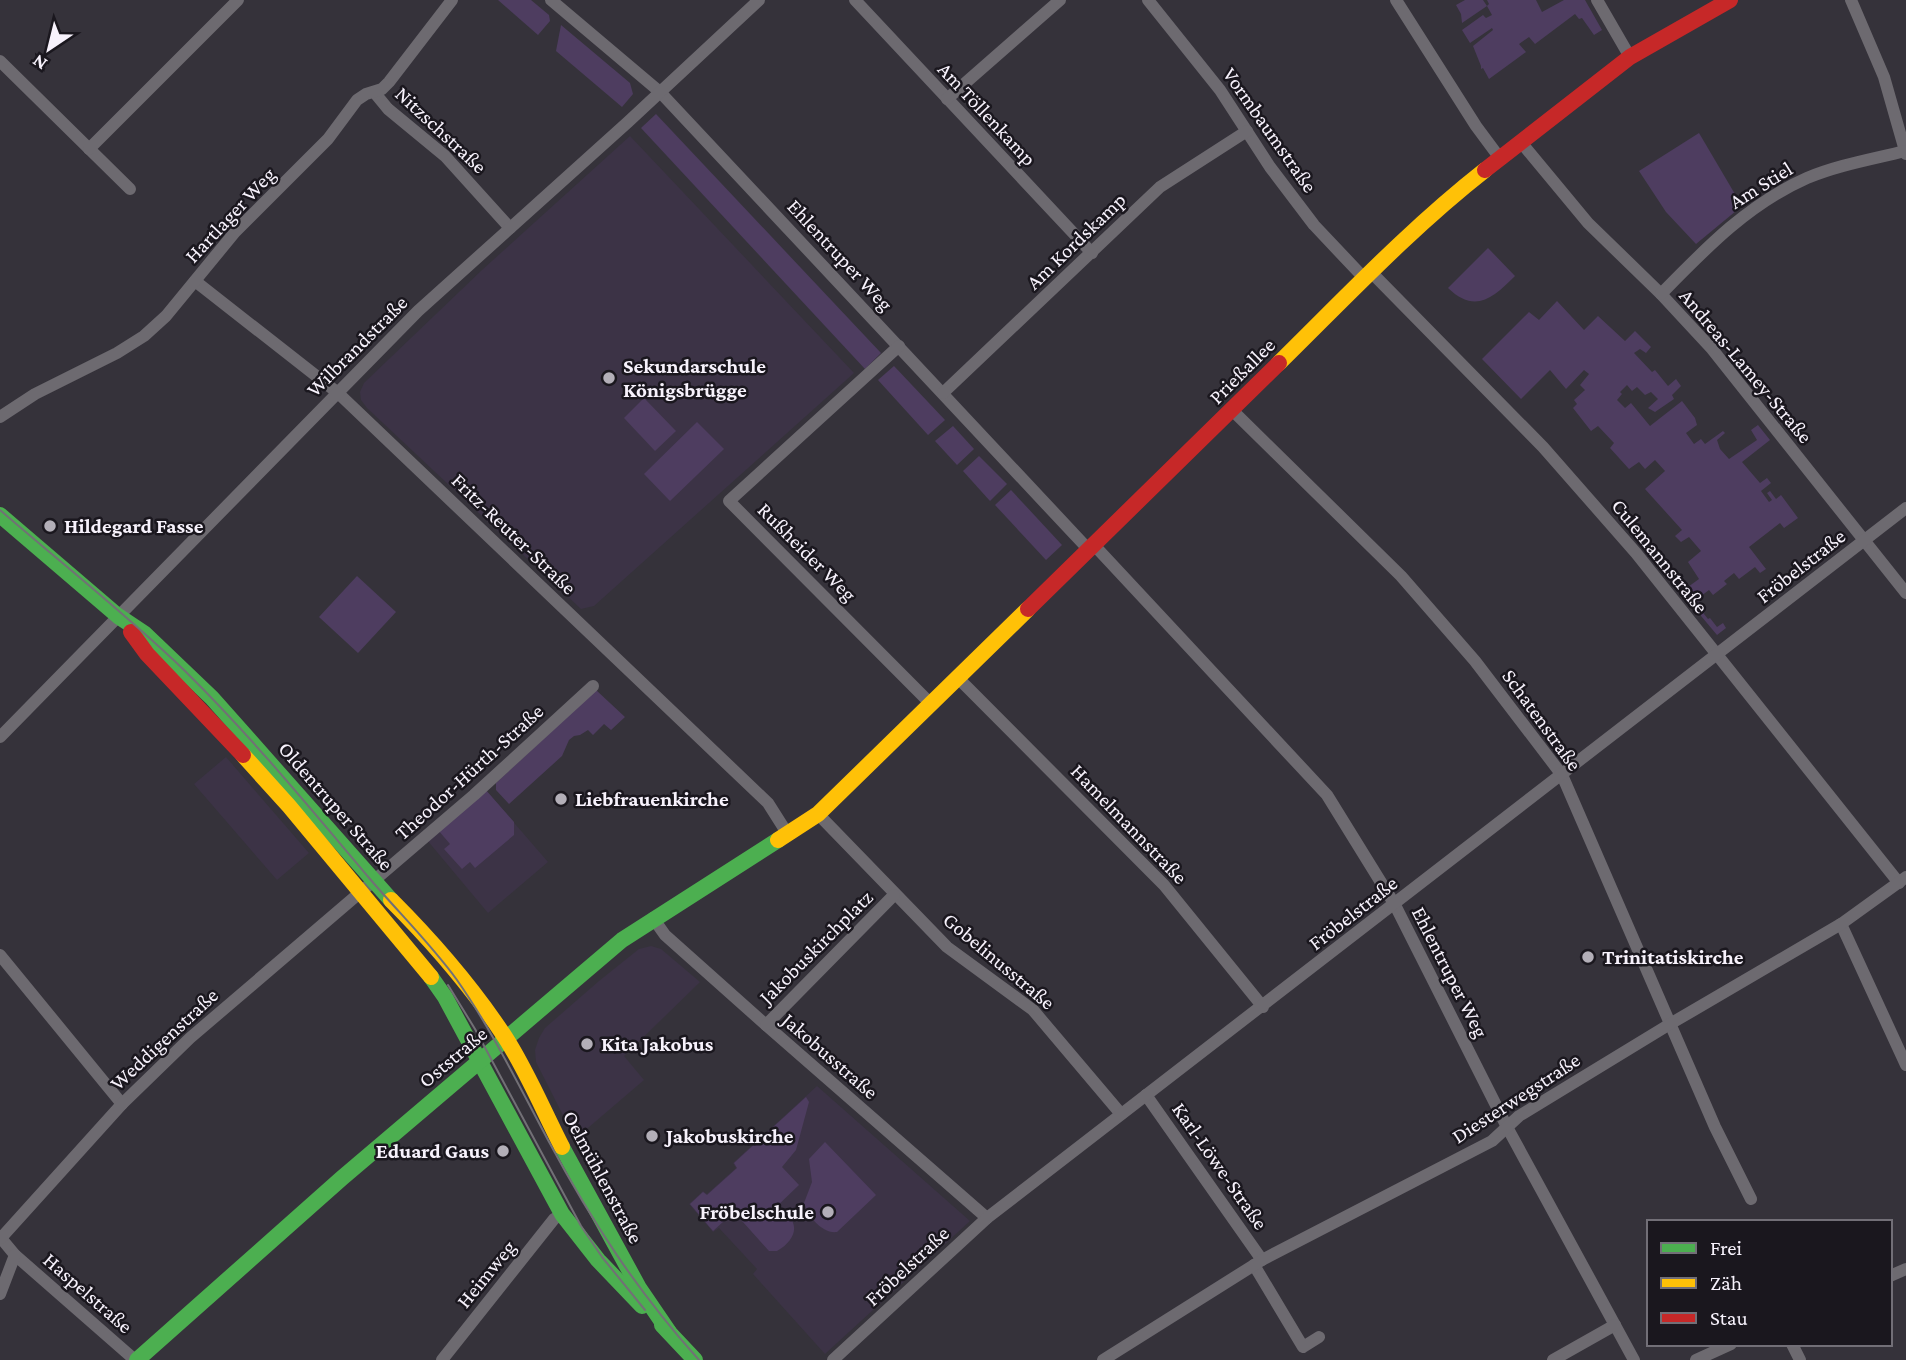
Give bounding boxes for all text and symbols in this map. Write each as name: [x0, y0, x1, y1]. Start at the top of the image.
north arrow: [14, 14, 84, 84]
text: N: [28, 50, 51, 75]
street label: Am Töllenkamp: [933, 57, 1041, 171]
street label: Vormbaumstraße: [1218, 63, 1322, 197]
street label: Nitzschstraße: [390, 82, 492, 178]
street label: Am Stiel: [1725, 156, 1797, 214]
street label: Hartlager Weg: [180, 162, 280, 268]
street label: Am Kordskamp: [1021, 188, 1131, 294]
street label: Ehlentruper Weg: [782, 194, 898, 316]
street label: Andreas-Lamey-Straße: [1674, 284, 1818, 448]
street label: Wilbrandstraße: [302, 291, 412, 401]
street label: Prießallee: [1204, 333, 1280, 409]
place label: Sekundarschule Königsbrügge: [623, 354, 766, 402]
marker: Sekundarschule Königsbrügge: [601, 370, 617, 386]
street label: Fritz-Reuter-Straße: [447, 468, 581, 600]
street label: Culemannstraße: [1607, 494, 1713, 618]
street label: Rußheider Weg: [753, 498, 861, 606]
place label: Hildegard Fasse: [64, 514, 204, 538]
marker: Hildegard Fasse: [42, 518, 58, 534]
street label: Fröbelstraße: [1752, 524, 1850, 608]
street label: Schatenstraße: [1497, 665, 1587, 775]
street label: Theodor-Hürth-Straße: [390, 699, 548, 845]
street label: Oldentruper Straße: [274, 737, 398, 875]
street label: Hamelmannstraße: [1066, 759, 1192, 889]
place label: Liebfrauenkirche: [575, 787, 729, 811]
marker: Liebfrauenkirche: [553, 791, 569, 807]
street label: Fröbelstraße: [1304, 871, 1402, 955]
street label: Jakobuskirchplatz: [753, 885, 878, 1010]
street label: Ehlentruper Weg: [1407, 903, 1493, 1041]
street label: Gobelinusstraße: [938, 907, 1060, 1015]
place label: Trinitatiskirche: [1602, 945, 1744, 969]
marker: Trinitatiskirche: [1580, 949, 1596, 965]
street label: Weddigenstraße: [105, 983, 223, 1095]
street label: Jakobusstraße: [776, 1006, 883, 1104]
street label: Oststraße: [414, 1021, 492, 1093]
place label: Kita Jakobus: [601, 1032, 714, 1056]
marker: Kita Jakobus: [579, 1036, 595, 1052]
street label: Diesterwegstraße: [1447, 1048, 1585, 1148]
street label: Karl-Löwe-Straße: [1167, 1098, 1273, 1234]
street label: Oelmühlenstraße: [558, 1106, 648, 1248]
place label: Jakobuskirche: [664, 1124, 794, 1148]
marker: Jakobuskirche: [644, 1128, 660, 1144]
place label: Eduard Gaus: [376, 1139, 489, 1163]
marker: Eduard Gaus: [495, 1143, 511, 1159]
place label: Fröbelschule: [699, 1200, 814, 1224]
marker: Fröbelschule: [820, 1204, 836, 1220]
legend: [1647, 1220, 1892, 1346]
street label: Fröbelstraße: [860, 1221, 954, 1311]
street label: Heimweg: [452, 1235, 520, 1313]
text: Frei: [1710, 1236, 1742, 1260]
street label: Haspelstraße: [38, 1248, 138, 1338]
text: Zäh: [1710, 1271, 1742, 1295]
text: Stau: [1710, 1306, 1748, 1330]

